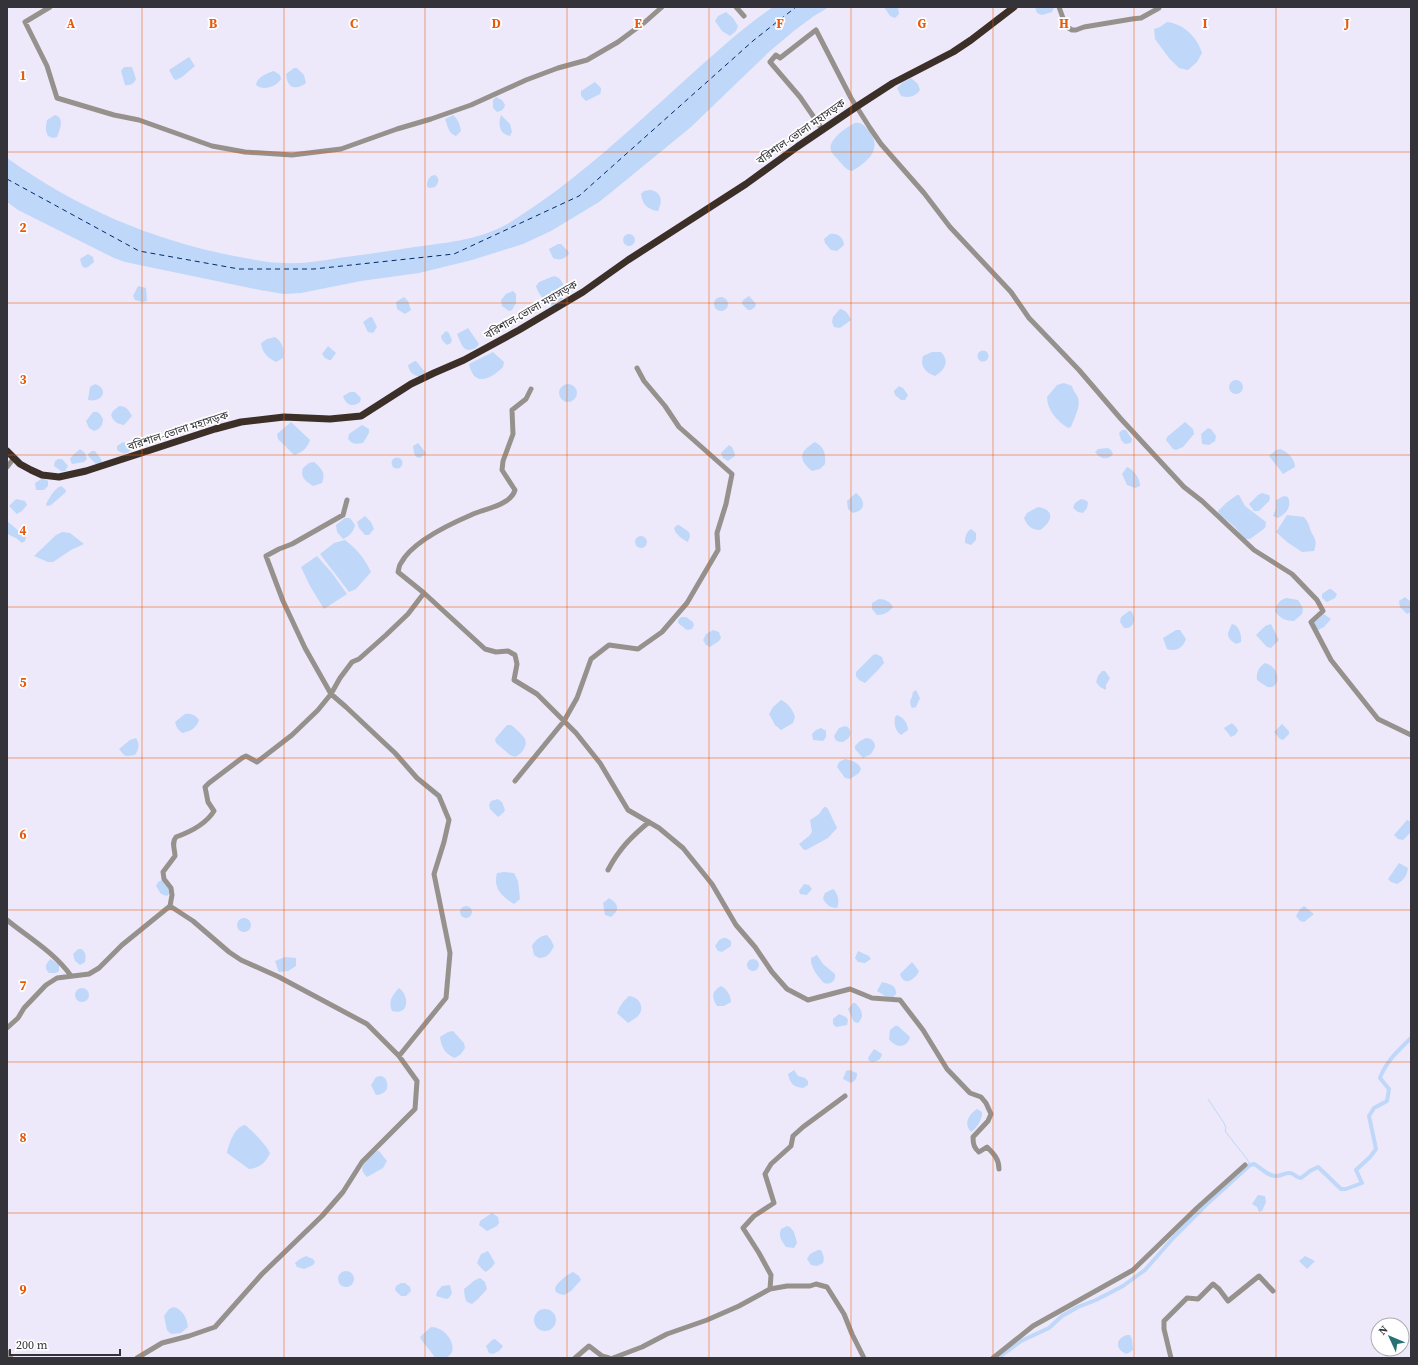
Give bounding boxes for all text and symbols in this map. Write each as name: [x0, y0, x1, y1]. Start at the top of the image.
text: A: [67, 15, 76, 32]
text: B: [209, 15, 218, 32]
text: C: [350, 15, 358, 32]
text: D: [491, 15, 501, 32]
text: E: [634, 15, 642, 32]
text: F: [776, 15, 784, 32]
text: G: [918, 15, 927, 32]
text: H: [1059, 15, 1069, 32]
text: I: [1202, 15, 1208, 32]
text: J: [1343, 15, 1350, 32]
text: 1: [19, 67, 27, 84]
street label: বরিশাল-ভোলা মহাসড়ক: [753, 96, 848, 169]
text: 2: [19, 219, 27, 236]
street label: বরিশাল-ভোলা মহাসড়ক: [481, 277, 580, 343]
text: 3: [19, 371, 27, 388]
street label: বরিশাল-ভোলা মহাসড়ক: [125, 408, 230, 455]
text: 4: [19, 522, 27, 539]
text: 5: [19, 674, 27, 691]
text: 6: [19, 826, 27, 843]
text: 7: [19, 977, 27, 994]
text: 8: [19, 1129, 27, 1146]
text: 9: [19, 1281, 27, 1298]
north arrow: [1370, 1317, 1410, 1357]
text: N: [1375, 1322, 1391, 1338]
scale bar: [10, 1331, 120, 1357]
text: 200 m: [16, 1337, 48, 1353]

